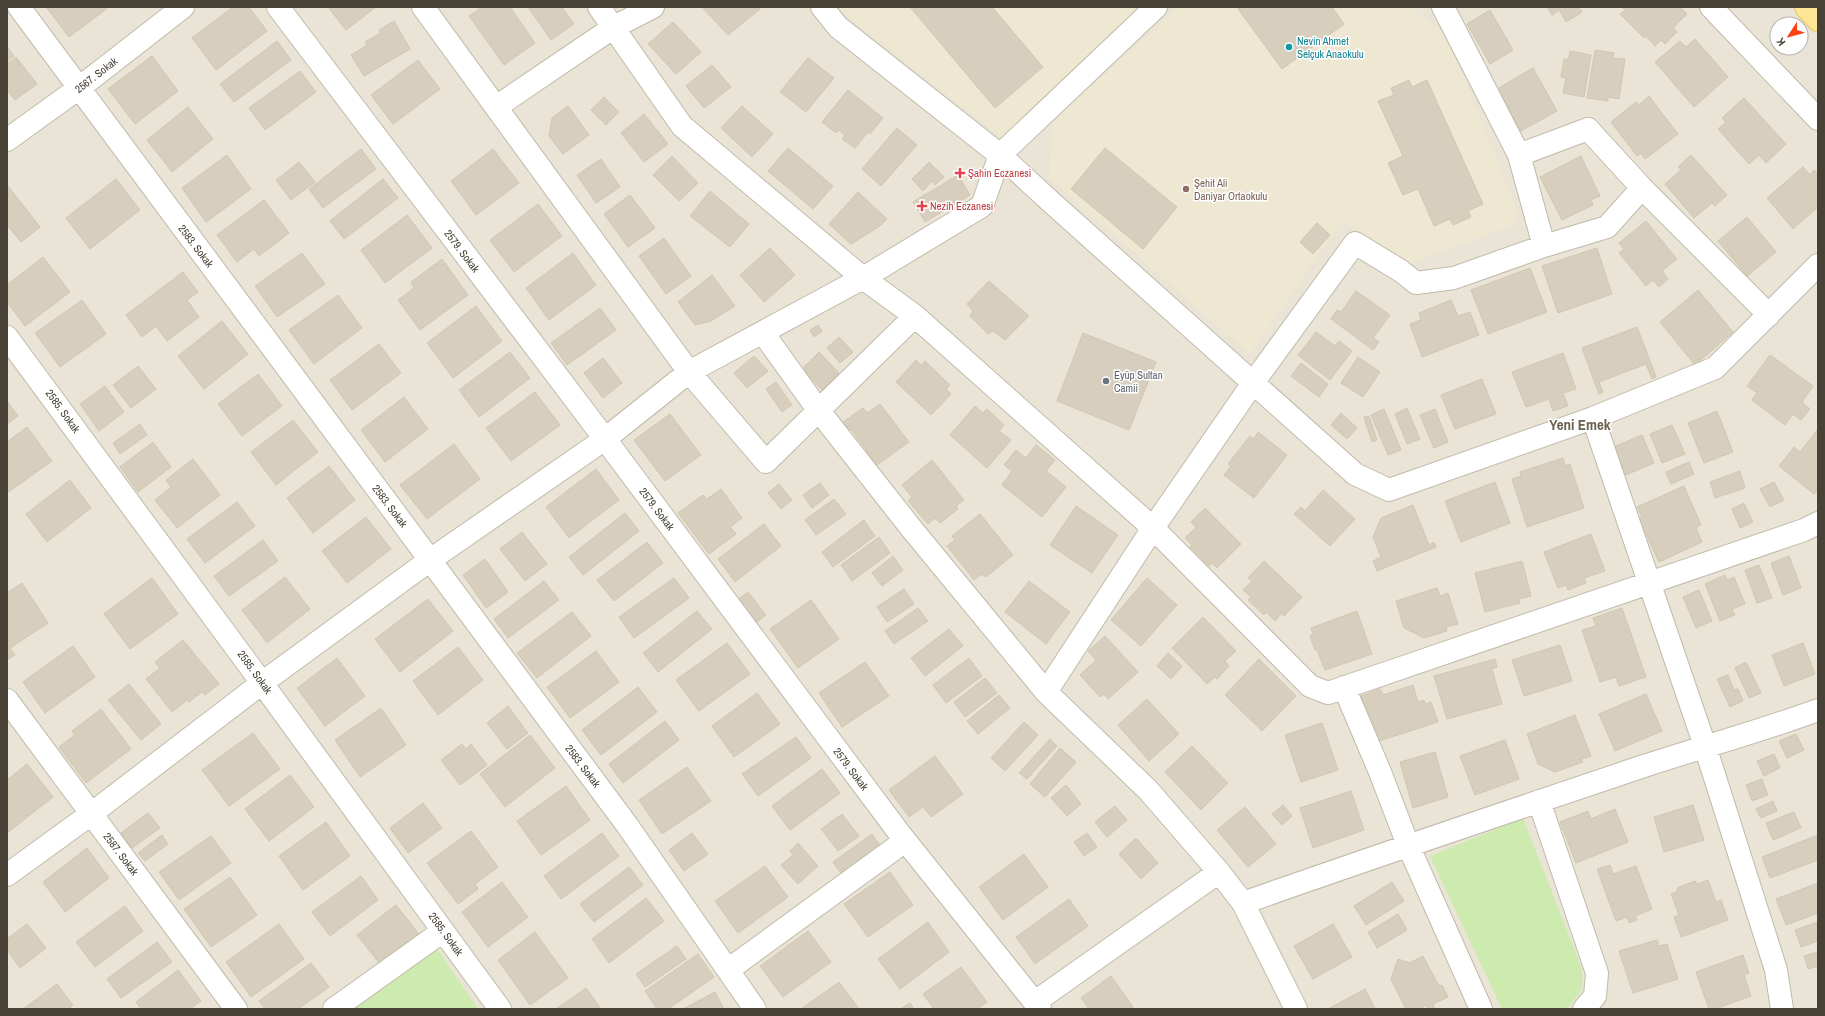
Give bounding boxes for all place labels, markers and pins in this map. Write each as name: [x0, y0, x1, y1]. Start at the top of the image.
place label: Nevin Ahmet Selçuk Anaokulu: [1297, 34, 1364, 61]
marker: Nevin Ahmet Selçuk Anaokulu: [1284, 42, 1294, 52]
place label: Şahin Eczanesi: [968, 166, 1031, 180]
marker: Şahin Eczanesi: [955, 168, 965, 178]
place label: Şehit Ali Daniyar Ortaokulu: [1194, 176, 1267, 203]
marker: Şehit Ali Daniyar Ortaokulu: [1181, 184, 1191, 194]
place label: Nezih Eczanesi: [930, 199, 993, 213]
marker: Nezih Eczanesi: [917, 201, 927, 211]
place label: Eyüp Sultan Camii: [1114, 368, 1163, 395]
marker: Eyüp Sultan Camii: [1101, 376, 1111, 386]

